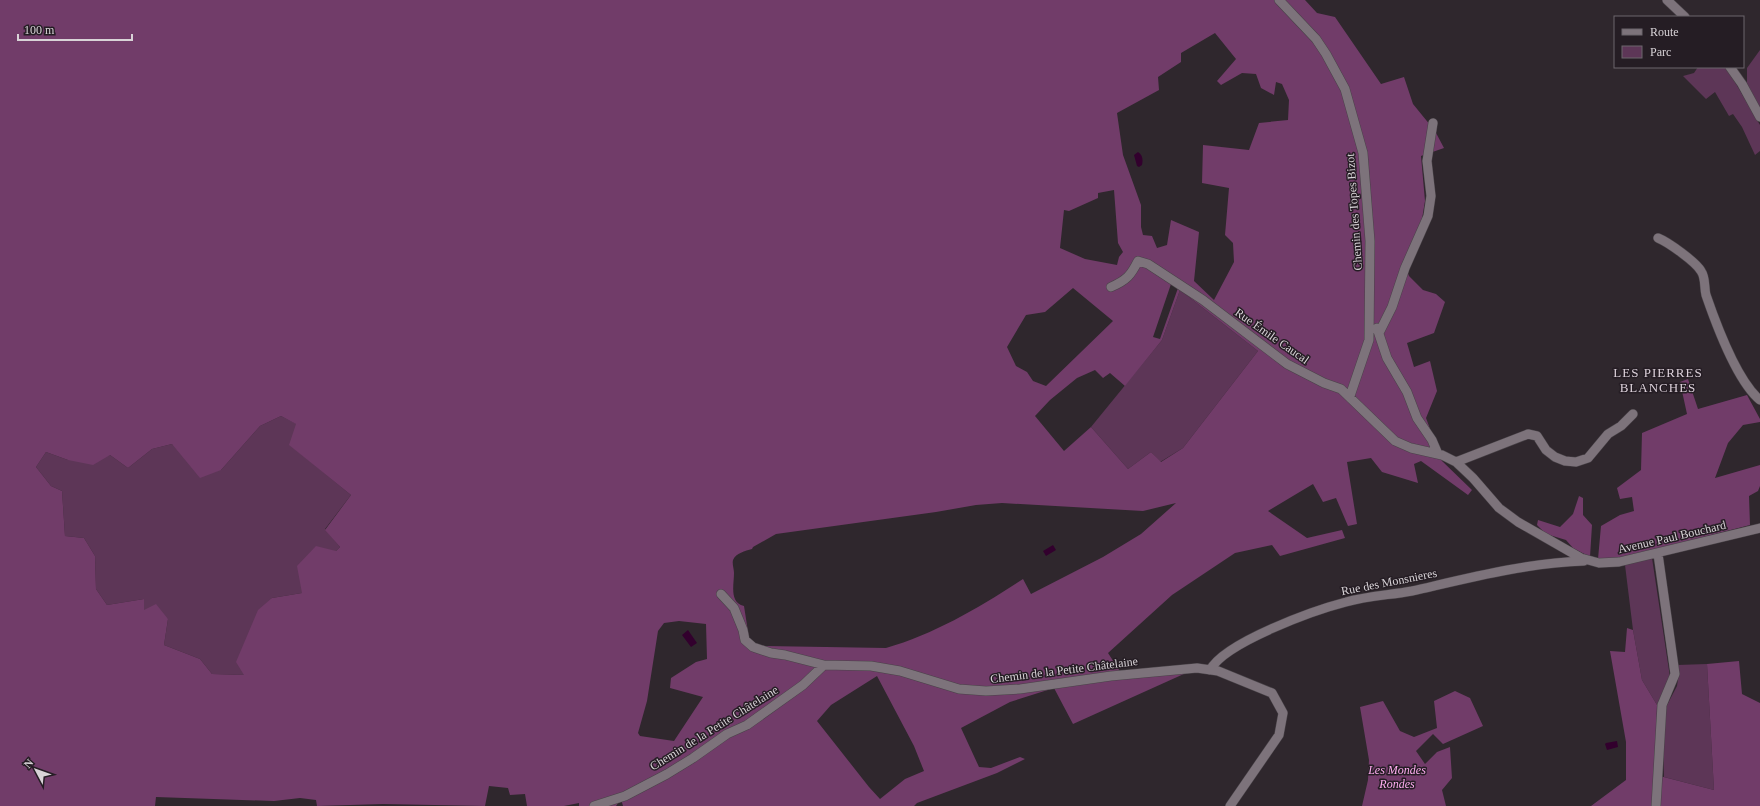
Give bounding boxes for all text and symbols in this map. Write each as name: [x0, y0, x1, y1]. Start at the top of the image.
scale bar: [18, 16, 132, 42]
legend: [1614, 16, 1744, 68]
text: 100 m: [24, 23, 55, 37]
text: Route: [1650, 25, 1679, 39]
text: Parc: [1650, 45, 1671, 59]
street label: Chemin des Topes Bizot: [1343, 152, 1365, 271]
street label: Rue Émile Caucal: [1232, 305, 1312, 367]
district label: LES PIERRES BLANCHES: [1613, 365, 1703, 395]
street label: Avenue Paul Bouchard: [1617, 518, 1727, 556]
street label: Rue des Monsnieres: [1340, 566, 1438, 598]
street label: Chemin de la Petite Châtelaine: [989, 654, 1139, 686]
street label: Chemin de la Petite Châtelaine: [647, 683, 781, 773]
north arrow: [16, 750, 56, 790]
text: N: [21, 756, 36, 770]
park label: Les Mondes Rondes: [1367, 763, 1426, 791]

